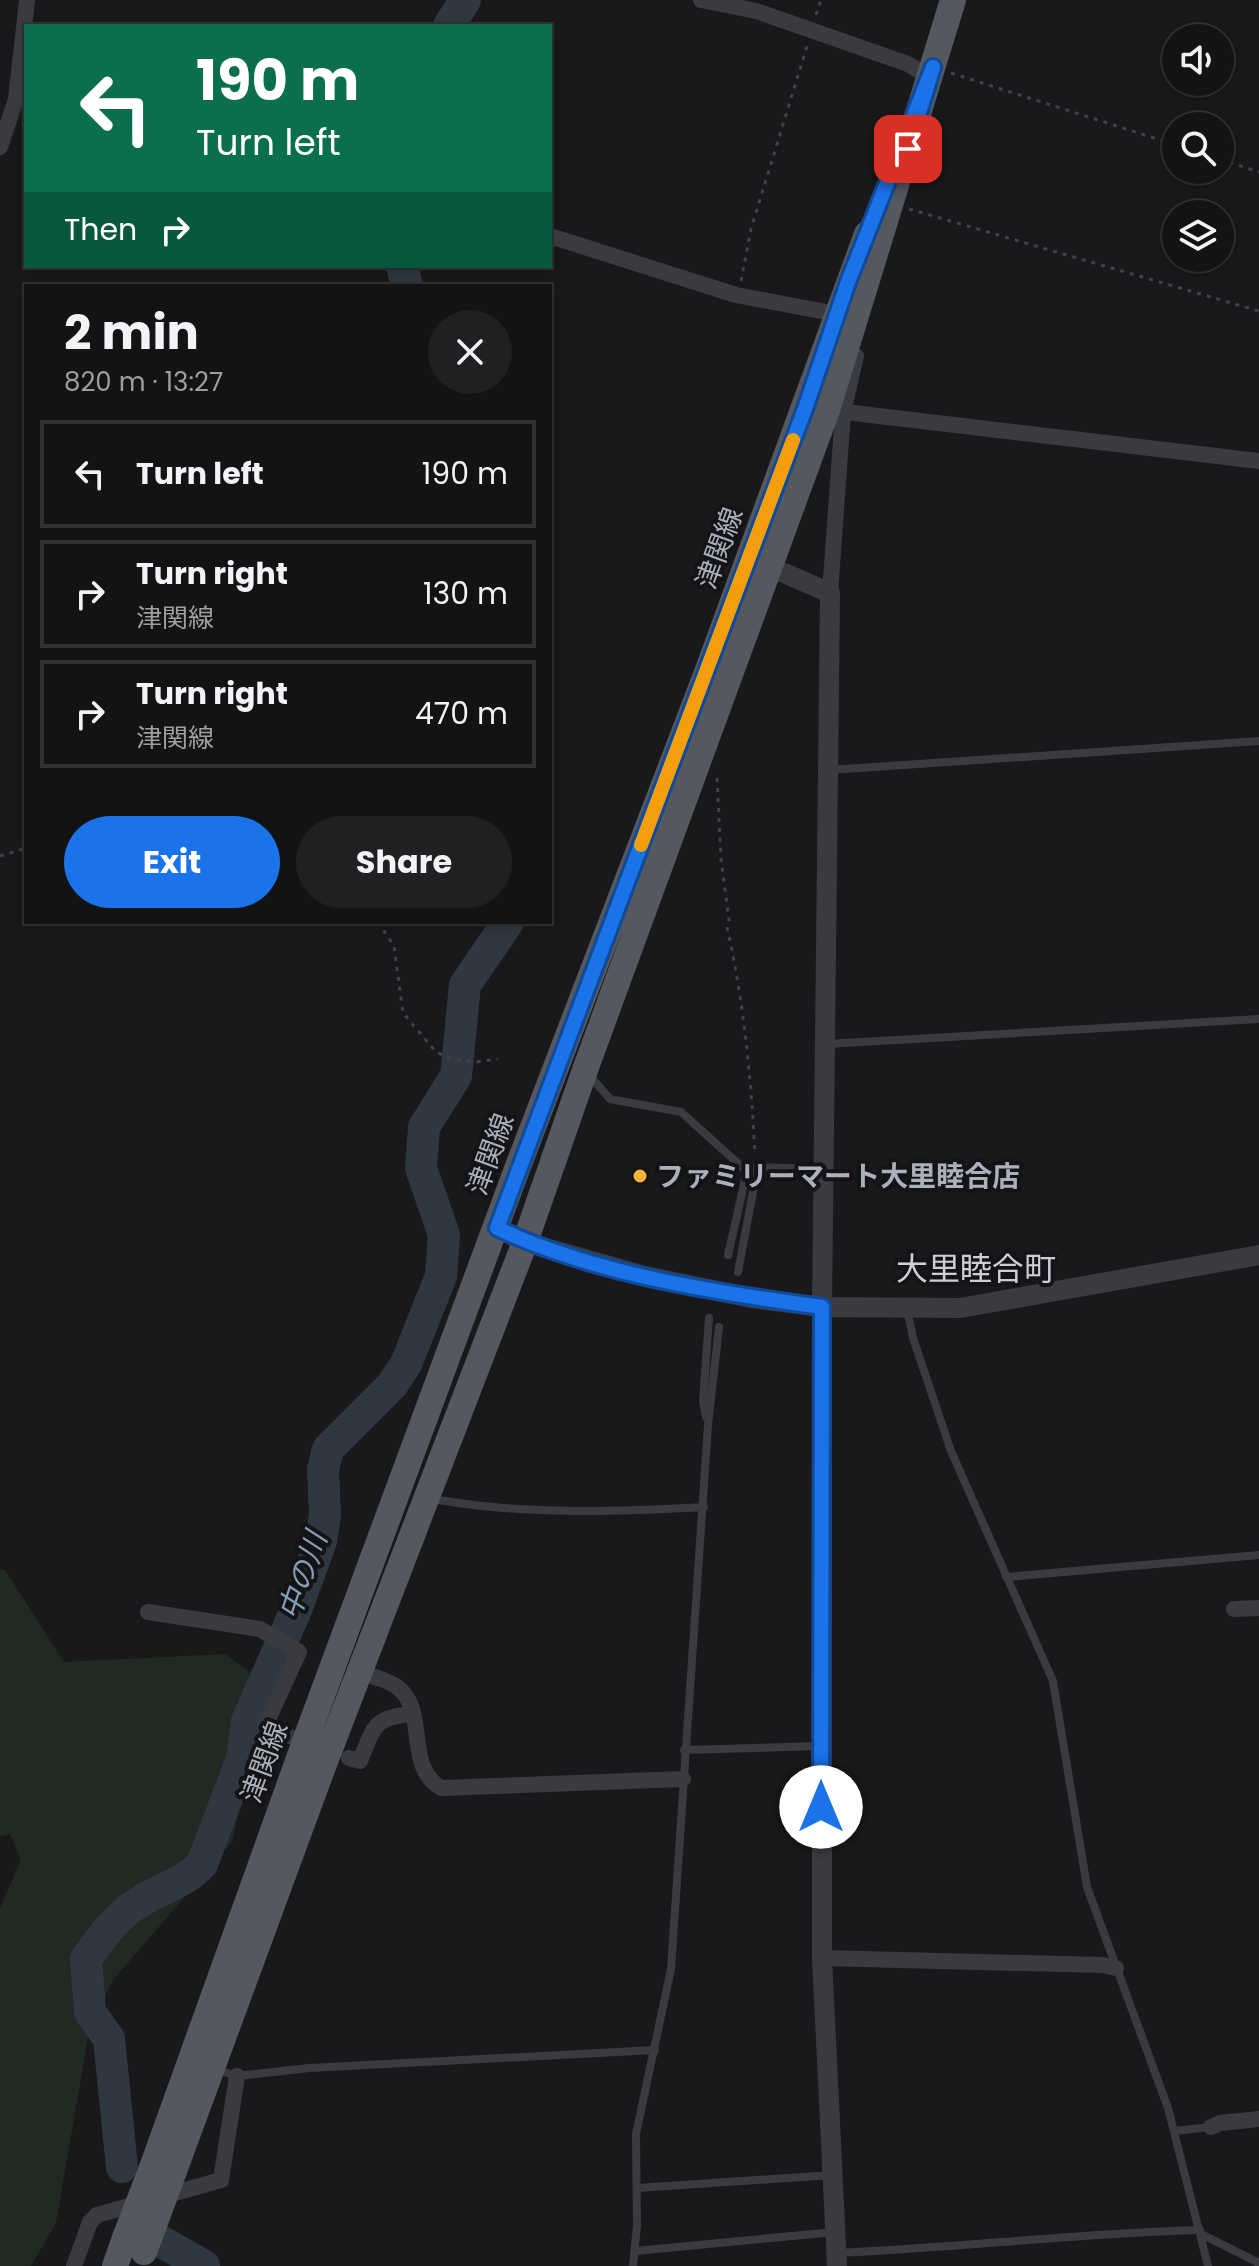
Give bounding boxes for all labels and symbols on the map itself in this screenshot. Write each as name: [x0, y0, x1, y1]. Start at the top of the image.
pin: [874, 115, 942, 183]
street label: 津関線: [687, 502, 752, 594]
street label: 津関線: [458, 1108, 523, 1200]
place label: ファミリーマート大里睦合店: [656, 1157, 1020, 1196]
marker: ファミリーマート大里睦合店: [631, 1167, 649, 1185]
district label: 大里睦合町: [896, 1246, 1056, 1291]
water label: 中の川: [268, 1523, 338, 1625]
street label: 津関線: [232, 1716, 297, 1808]
position arrow: [779, 1765, 863, 1849]

